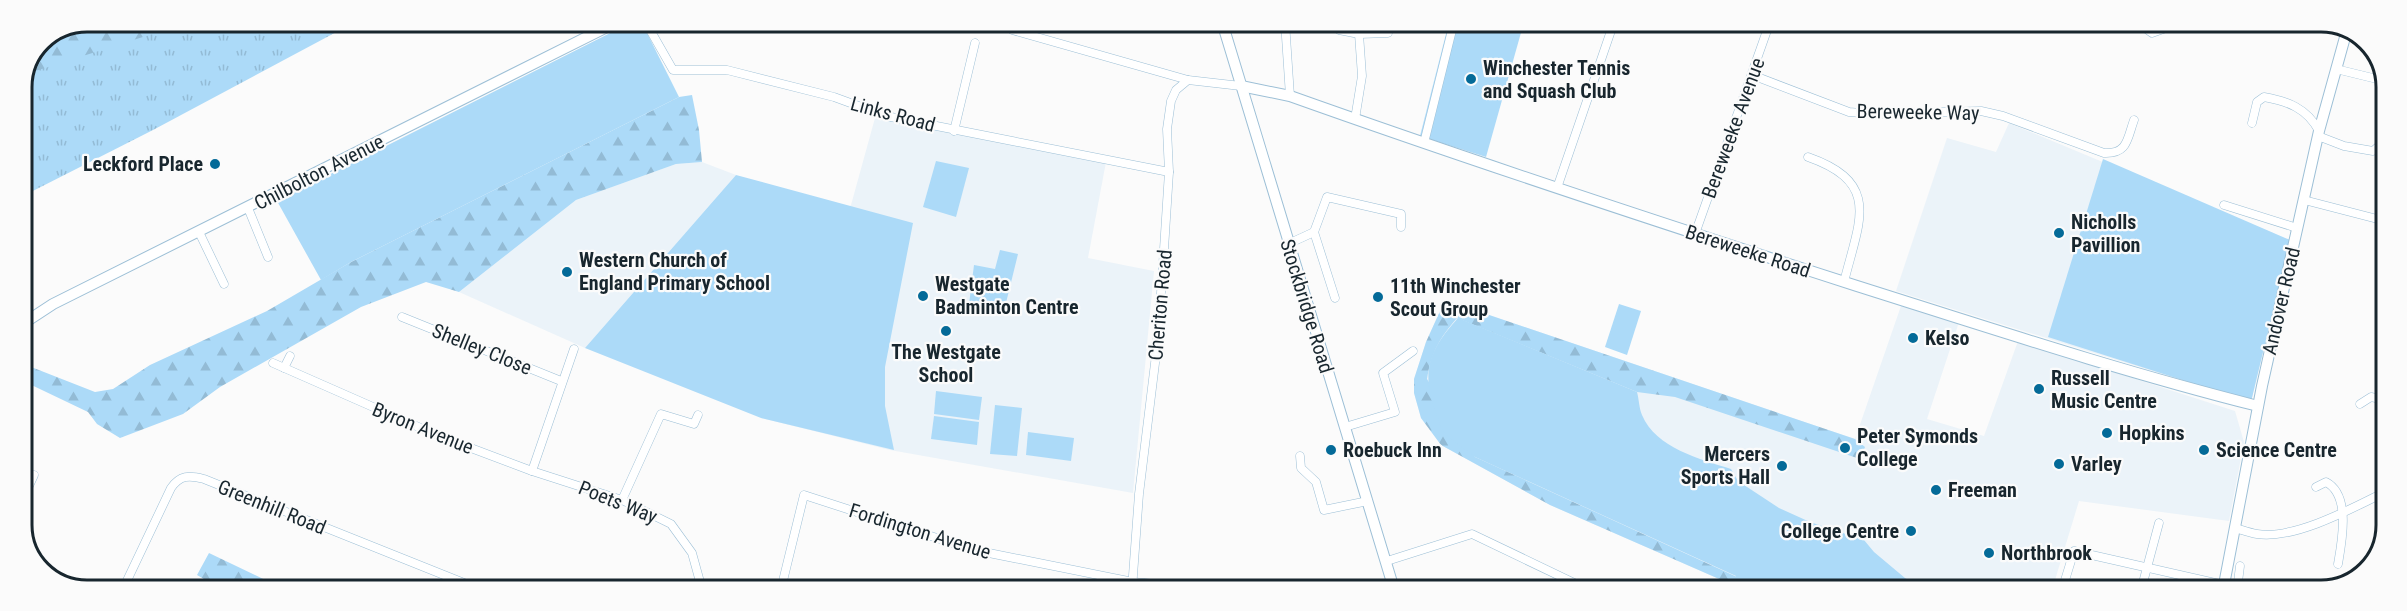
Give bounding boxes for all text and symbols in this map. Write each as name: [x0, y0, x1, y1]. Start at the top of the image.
street label: Bereweeke Avenue: [1696, 55, 1770, 201]
place label: Winchester Tennis and Squash Club: [1483, 56, 1630, 103]
marker: Winchester Tennis and Squash Club: [1464, 72, 1478, 86]
street label: Links Road: [848, 91, 938, 137]
street label: Bereweeke Way: [1856, 99, 1980, 125]
street label: Chilbolton Avenue: [250, 129, 388, 215]
place label: Leckford Place: [83, 152, 203, 176]
marker: Leckford Place: [208, 157, 222, 171]
place label: Nicholls Pavillion: [2071, 210, 2140, 257]
street label: Bereweeke Road: [1682, 219, 1814, 283]
marker: Nicholls Pavillion: [2052, 226, 2066, 240]
street label: Stockbridge Road: [1275, 236, 1339, 376]
street label: Andover Road: [2257, 245, 2305, 357]
place label: Western Church of England Primary School: [579, 248, 770, 295]
street label: Cheriton Road: [1143, 249, 1177, 361]
marker: Western Church of England Primary School: [560, 265, 574, 279]
place label: Westgate Badminton Centre: [935, 272, 1078, 319]
place label: 11th Winchester Scout Group: [1390, 274, 1521, 321]
marker: Westgate Badminton Centre: [916, 289, 930, 303]
marker: 11th Winchester Scout Group: [1371, 290, 1385, 304]
street label: Shelley Close: [429, 318, 535, 380]
marker: The Westgate School: [939, 324, 953, 338]
place label: Kelso: [1925, 326, 1970, 350]
marker: Kelso: [1906, 331, 1920, 345]
place label: The Westgate School: [891, 340, 1001, 387]
place label: Russell Music Centre: [2051, 366, 2157, 413]
marker: Russell Music Centre: [2032, 382, 2046, 396]
street label: Byron Avenue: [369, 397, 477, 459]
place label: Hopkins: [2119, 421, 2185, 445]
place label: Peter Symonds College: [1857, 424, 1978, 471]
marker: Hopkins: [2100, 426, 2114, 440]
place label: Roebuck Inn: [1343, 438, 1442, 462]
place label: Science Centre: [2216, 438, 2337, 462]
marker: Peter Symonds College: [1838, 441, 1852, 455]
place label: Mercers Sports Hall: [1681, 442, 1770, 489]
marker: Roebuck Inn: [1324, 443, 1338, 457]
marker: Science Centre: [2197, 443, 2211, 457]
place label: Varley: [2071, 452, 2122, 476]
marker: Varley: [2052, 457, 2066, 471]
marker: Mercers Sports Hall: [1775, 459, 1789, 473]
street label: Greenhill Road: [214, 474, 330, 540]
street label: Poets Way: [575, 475, 661, 529]
place label: Freeman: [1948, 478, 2017, 502]
marker: Freeman: [1929, 483, 1943, 497]
street label: Fordington Avenue: [846, 498, 994, 564]
place label: College Centre: [1781, 519, 1899, 543]
marker: College Centre: [1904, 524, 1918, 538]
place label: Northbrook: [2001, 541, 2092, 565]
marker: Northbrook: [1982, 546, 1996, 560]

